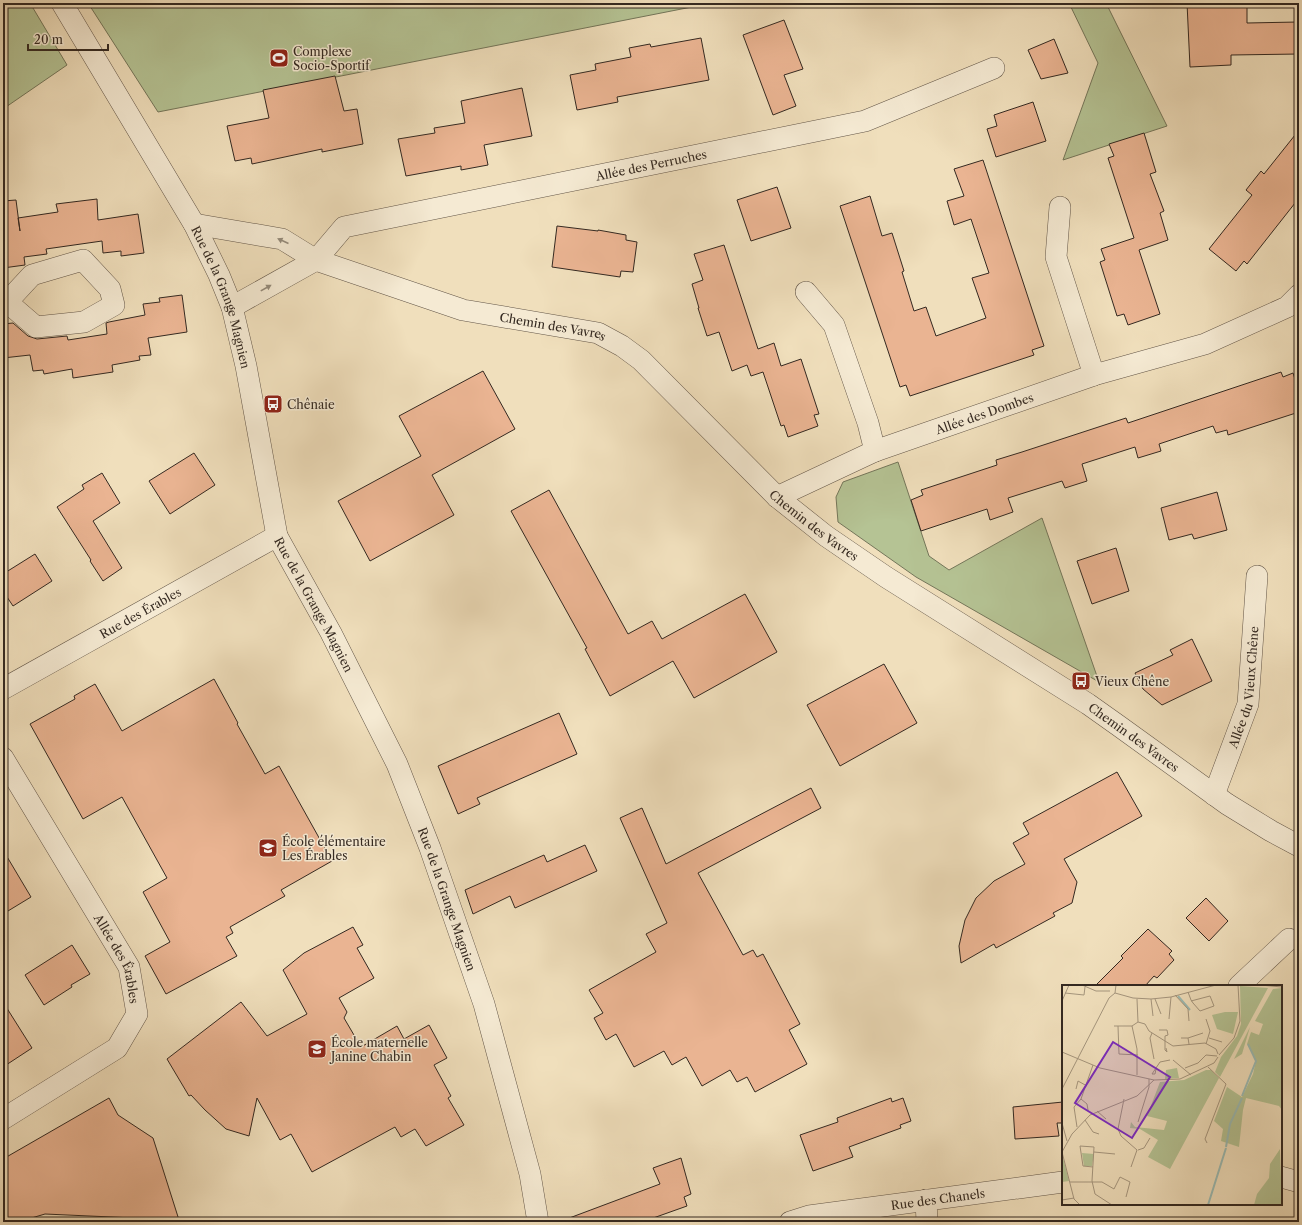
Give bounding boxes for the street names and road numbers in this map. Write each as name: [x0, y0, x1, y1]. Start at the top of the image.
street label: Allée des Perruches: [593, 146, 708, 183]
street label: Rue de la Grange Magnien: [189, 223, 254, 370]
street label: Chemin des Vavres: [499, 309, 609, 344]
street label: Allée des Dombes: [932, 389, 1035, 437]
street label: Chemin des Vavres: [766, 486, 862, 564]
street label: Rue de la Grange Magnien: [272, 534, 357, 675]
street label: Rue des Érables: [97, 584, 183, 641]
street label: Allée du Vieux Chêne: [1224, 625, 1261, 751]
street label: Chemin des Vavres: [1086, 699, 1182, 775]
street label: Rue de la Grange Magnien: [415, 825, 480, 973]
street label: Allée des Érables: [91, 910, 143, 1005]
street label: Rue des Chanels: [890, 1185, 986, 1212]

